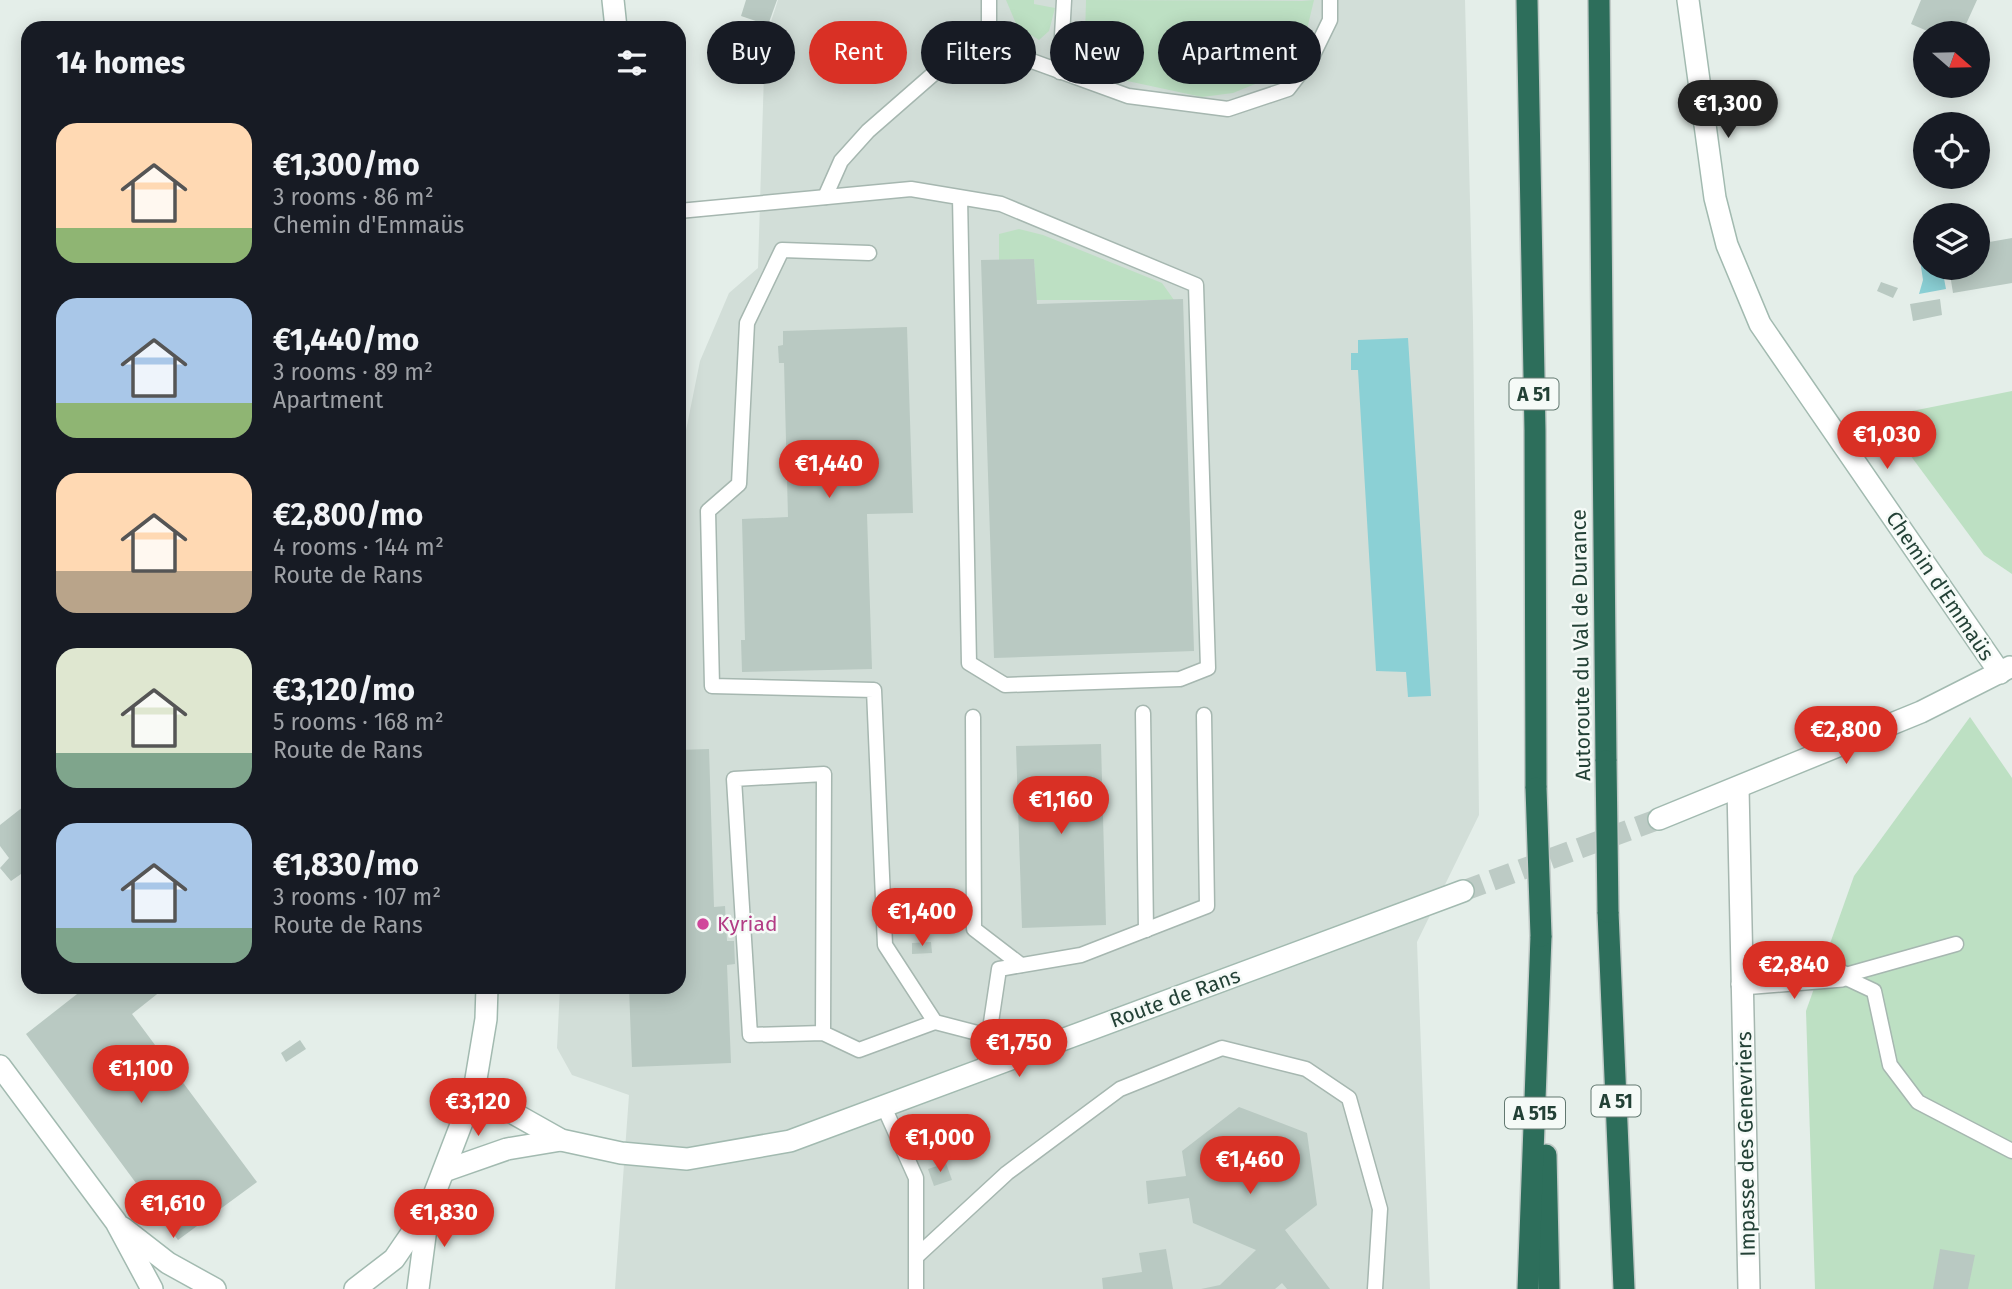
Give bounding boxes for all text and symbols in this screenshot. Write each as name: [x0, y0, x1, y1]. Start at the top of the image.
chip: Buy: [707, 21, 795, 84]
chip: Rent: [809, 21, 907, 84]
chip: Filters: [921, 21, 1036, 84]
chip: New: [1050, 21, 1144, 84]
chip: Apartment: [1158, 21, 1321, 84]
north arrow: [1913, 21, 1990, 98]
map controls: [1913, 21, 1990, 280]
icon: filters: [613, 44, 651, 82]
text: 14 homes: [56, 45, 185, 81]
pin: €1,300: [1671, 80, 1785, 140]
text: €1,300: [1694, 89, 1762, 117]
button: locate: [1913, 112, 1990, 189]
text: €1,300/mo: [273, 147, 420, 183]
icon: home: [112, 151, 196, 235]
text: 3 rooms · 86 m²: [273, 183, 434, 211]
button: layers: [1913, 203, 1990, 280]
text: Chemin d'Emmaüs: [273, 211, 464, 239]
text: €1,440/mo: [273, 322, 419, 358]
icon: home: [112, 326, 196, 410]
text: 3 rooms · 89 m²: [273, 358, 433, 386]
road number: A 51: [1510, 378, 1558, 410]
text: Apartment: [273, 386, 383, 414]
pin: €1,030: [1830, 412, 1944, 471]
text: €1,030: [1853, 420, 1921, 448]
pin: €1,440: [772, 440, 886, 500]
text: €1,440: [795, 449, 863, 477]
text: €2,800/mo: [273, 497, 423, 533]
icon: home: [112, 501, 196, 585]
street label: Chemin d'Emmaüs: [1880, 506, 2000, 666]
street label: Autoroute du Val de Durance: [1566, 509, 1596, 781]
text: 4 rooms · 144 m²: [273, 533, 444, 561]
text: Route de Rans: [273, 561, 423, 589]
text: €3,120/mo: [273, 672, 415, 708]
icon: home: [112, 676, 196, 760]
pin: €2,800: [1789, 706, 1903, 766]
text: 5 rooms · 168 m²: [273, 708, 444, 736]
text: €2,800: [1810, 715, 1882, 743]
text: Route de Rans: [273, 736, 423, 764]
pin: €1,160: [1004, 776, 1118, 836]
text: €1,160: [1029, 785, 1093, 813]
text: €1,830/mo: [273, 847, 419, 883]
icon: home: [112, 851, 196, 935]
text: 3 rooms · 107 m²: [273, 883, 441, 911]
pin: €1,400: [865, 888, 979, 948]
text: €1,400: [888, 897, 956, 925]
text: Route de Rans: [273, 911, 423, 939]
place label: Kyriad: [717, 911, 778, 937]
marker: Kyriad: [695, 916, 711, 932]
pin: €2,840: [1737, 942, 1851, 1001]
text: €2,840: [1759, 950, 1829, 978]
street label: Route de Rans: [1106, 962, 1244, 1034]
pin: €1,750: [962, 1020, 1076, 1079]
text: €1,750: [986, 1028, 1052, 1056]
street label: Impasse des Genevriers: [1731, 1031, 1761, 1257]
pin: €1,100: [84, 1046, 198, 1105]
text: €1,100: [109, 1054, 173, 1082]
pin: €3,120: [421, 1078, 535, 1138]
road number: A 51: [1592, 1086, 1640, 1116]
text: €3,120: [446, 1087, 510, 1115]
road number: A 515: [1505, 1098, 1565, 1128]
pin: €1,000: [883, 1114, 997, 1174]
text: €1,000: [905, 1123, 975, 1151]
pin: €1,460: [1193, 1136, 1307, 1196]
text: €1,460: [1216, 1145, 1284, 1173]
pin: €1,610: [116, 1180, 230, 1240]
text: €1,610: [141, 1189, 205, 1217]
pin: €1,830: [387, 1190, 501, 1249]
text: €1,830: [410, 1198, 478, 1226]

